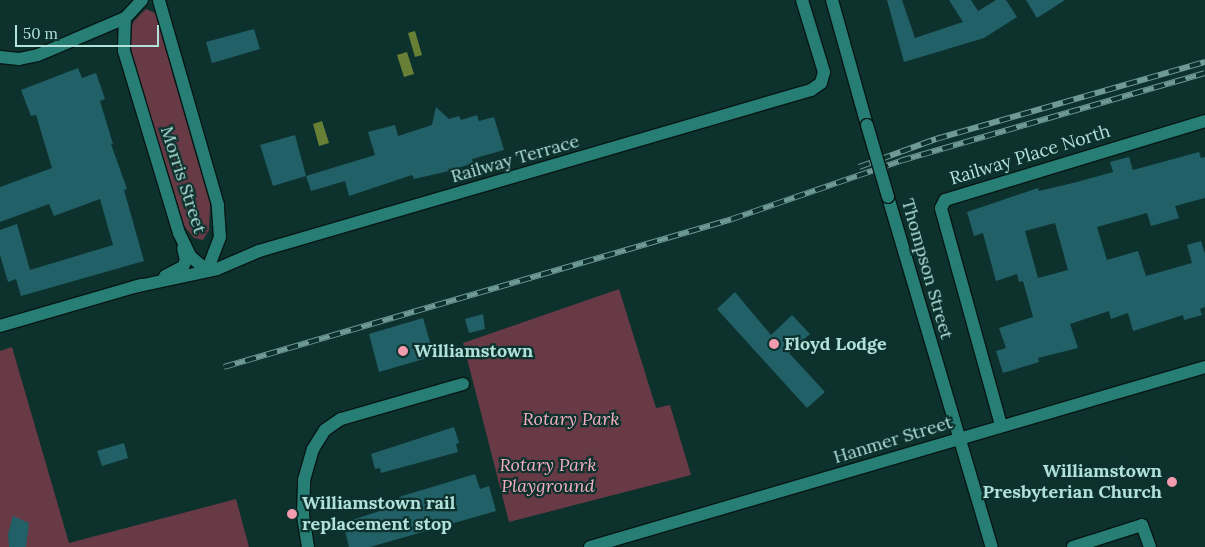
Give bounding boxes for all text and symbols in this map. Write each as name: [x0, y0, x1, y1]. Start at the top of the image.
scale bar: [18, 15, 161, 47]
text: 50 m: [23, 24, 58, 43]
street label: Railway Place North: [947, 120, 1113, 190]
street label: Morris Street: [155, 124, 211, 236]
street label: Railway Terrace: [448, 130, 582, 188]
street label: Thompson Street: [897, 196, 957, 342]
place label: Floyd Lodge: [784, 333, 887, 355]
marker: Floyd Lodge: [768, 338, 780, 350]
place label: Williamstown: [414, 340, 533, 362]
marker: Williamstown: [396, 344, 410, 358]
park label: Rotary Park: [522, 408, 620, 430]
street label: Hanmer Street: [831, 412, 955, 468]
park label: Rotary Park Playground: [499, 455, 597, 498]
place label: Williamstown Presbyterian Church: [983, 461, 1162, 504]
marker: Williamstown Presbyterian Church: [1166, 476, 1178, 488]
place label: Williamstown rail replacement stop: [302, 493, 455, 536]
marker: Williamstown rail replacement stop: [286, 508, 298, 520]

